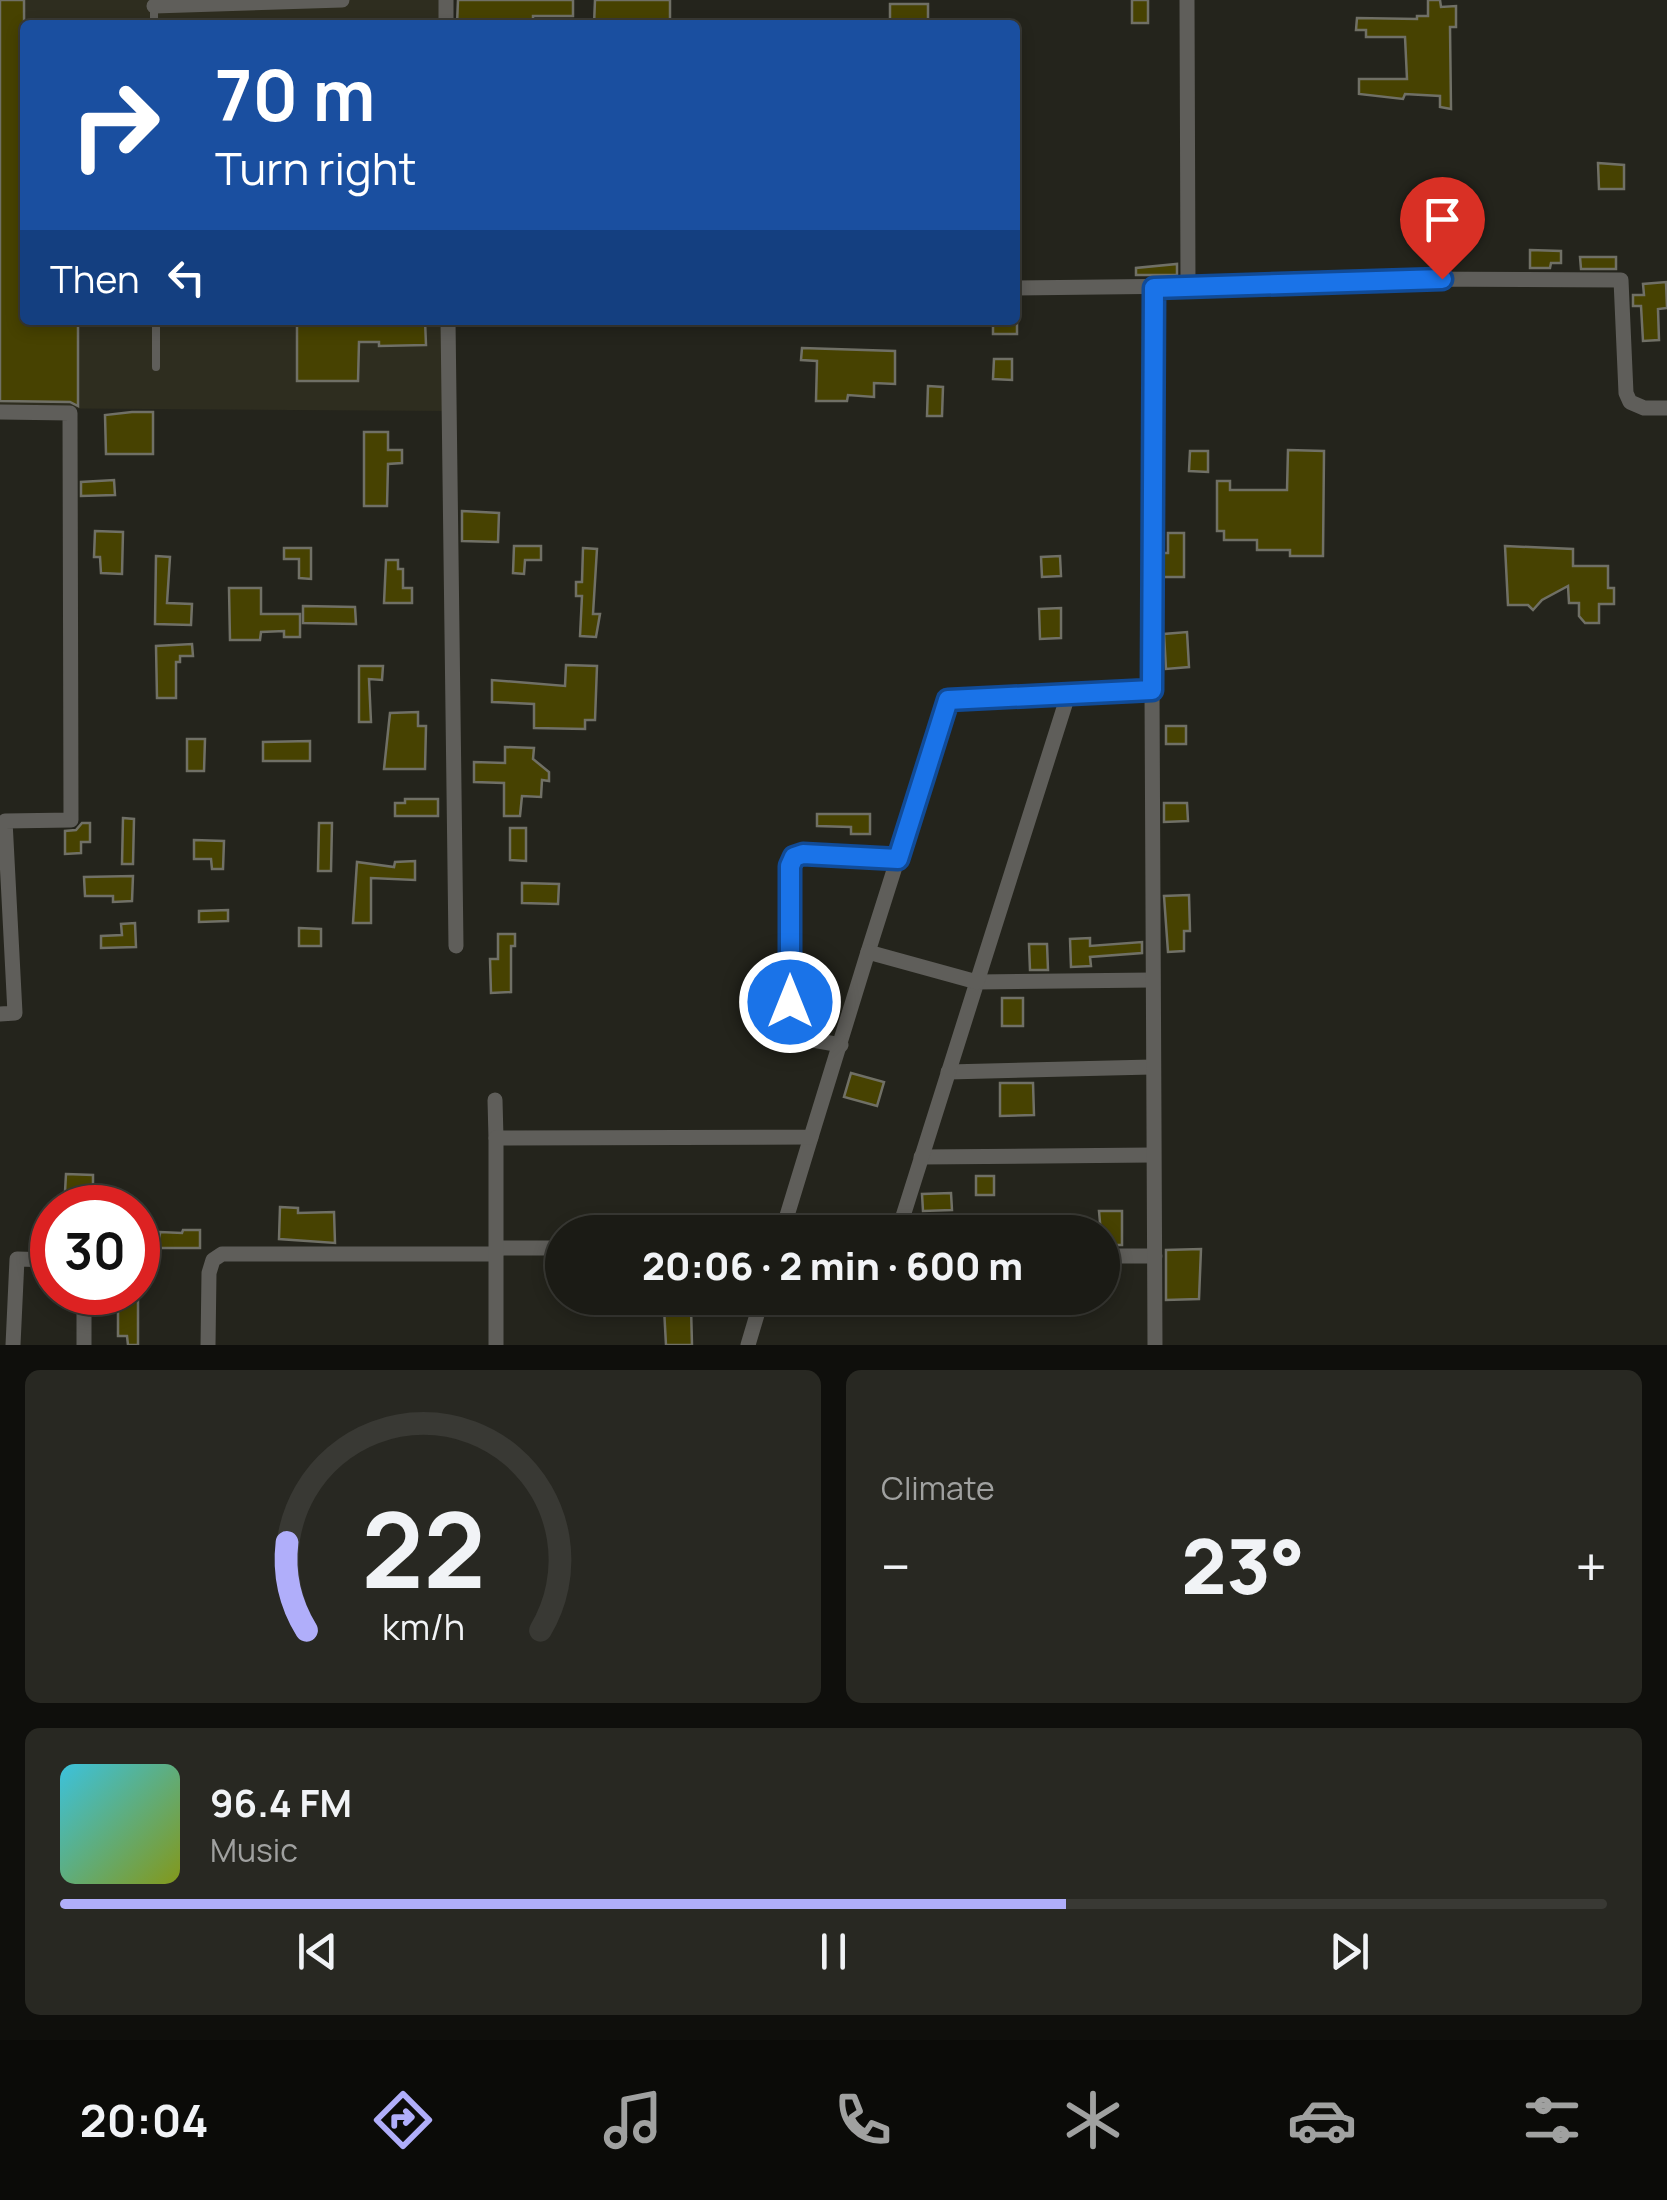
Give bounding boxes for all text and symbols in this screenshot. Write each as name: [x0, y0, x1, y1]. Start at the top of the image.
text: 70 m: [215, 46, 375, 142]
icon: right: [50, 60, 180, 190]
text: Turn right: [215, 137, 416, 199]
pin: [1400, 177, 1485, 280]
icon: arrive: [1415, 192, 1470, 247]
icon: left: [159, 250, 214, 305]
text: Then: [50, 252, 139, 304]
position arrow: [738, 950, 842, 1054]
speed limit sign: 30: [30, 1185, 160, 1315]
text: 20:06 · 2 min · 600 m: [642, 1239, 1023, 1291]
text: Climate: [881, 1466, 995, 1510]
text: 22: [361, 1477, 485, 1619]
text: 23°: [1181, 1514, 1305, 1617]
text: −: [881, 1528, 911, 1604]
text: +: [1575, 1528, 1607, 1604]
text: km/h: [381, 1602, 465, 1651]
text: 96.4 FM: [210, 1776, 352, 1828]
text: Music: [210, 1828, 298, 1872]
icon: previous: [290, 1924, 345, 1979]
icon: pause: [806, 1924, 861, 1979]
icon: next: [1322, 1924, 1377, 1979]
icon: directions: [368, 2085, 438, 2155]
icon: music: [598, 2085, 668, 2155]
icon: phone: [828, 2085, 898, 2155]
icon: climate: [1058, 2085, 1128, 2155]
icon: car: [1287, 2085, 1357, 2155]
icon: filters: [1517, 2085, 1587, 2155]
text: 20:04: [80, 2089, 209, 2151]

